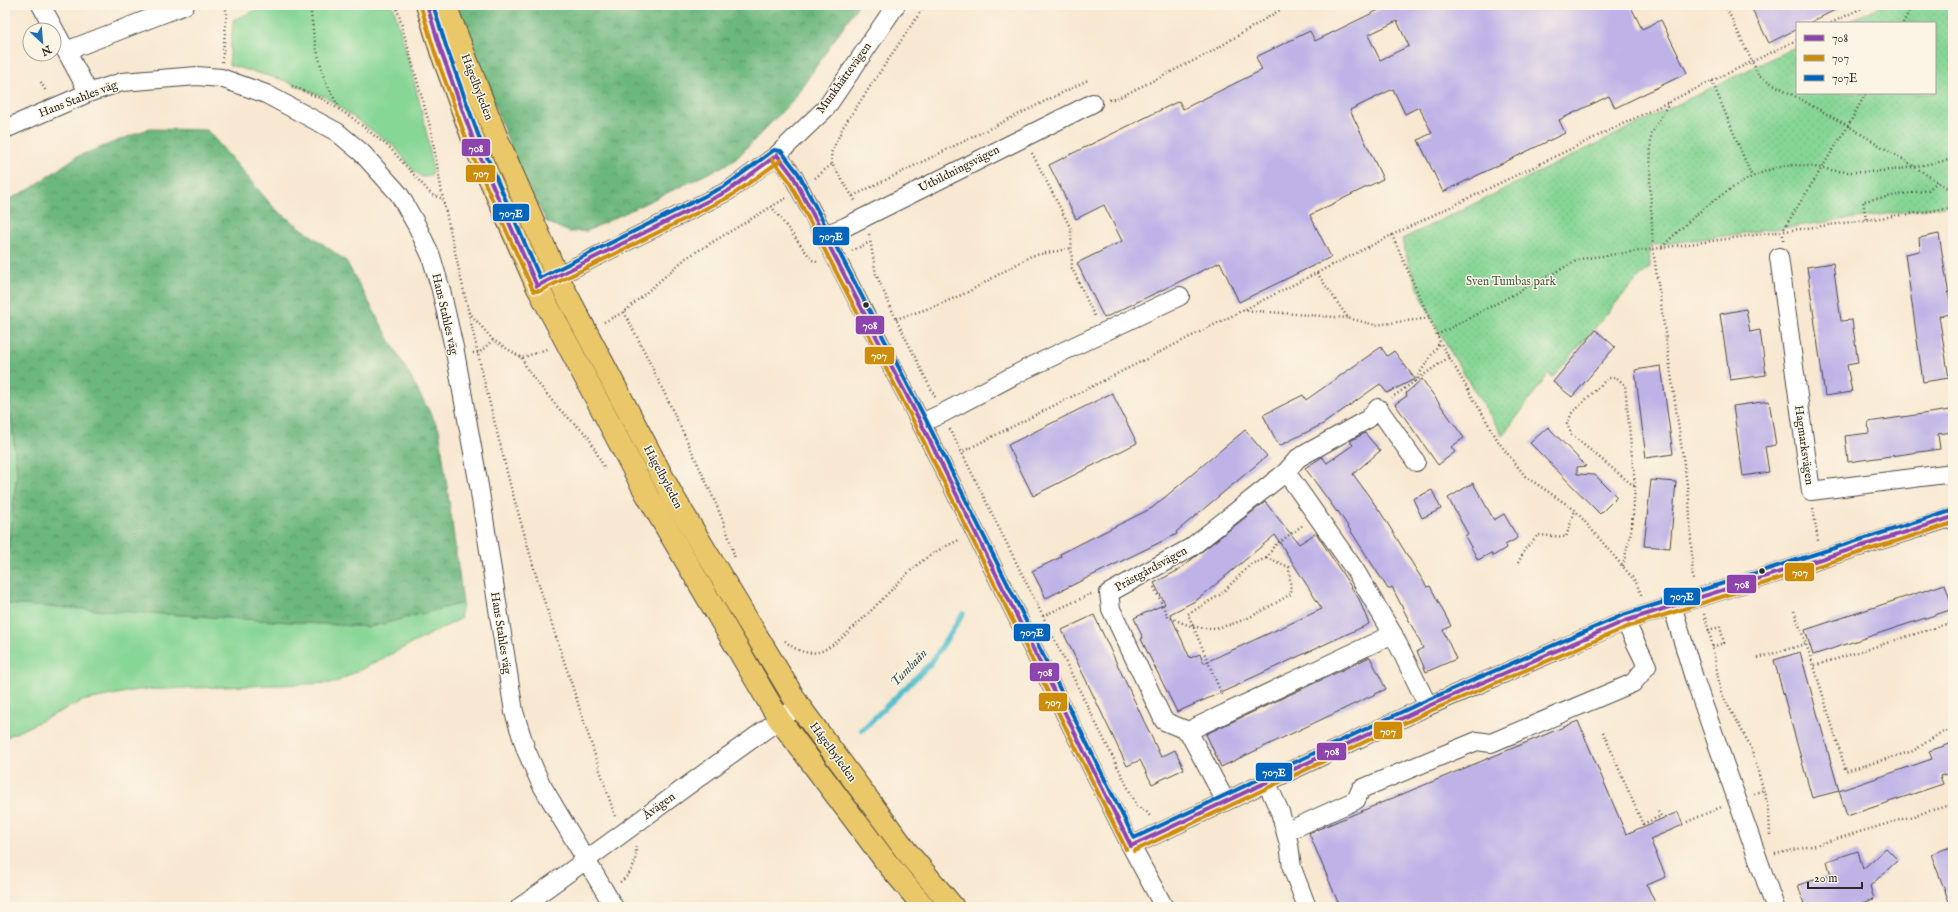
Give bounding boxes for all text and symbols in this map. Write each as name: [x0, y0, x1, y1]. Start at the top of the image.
north arrow: [22, 22, 62, 62]
legend: [1796, 22, 1936, 94]
text: 708: [1832, 31, 1849, 46]
street label: Munkhättevägen: [813, 39, 875, 117]
text: N: [38, 41, 54, 59]
text: 707: [1832, 51, 1849, 66]
street label: Hågelbyleden: [457, 52, 497, 123]
text: 707E: [1832, 71, 1857, 86]
street label: Hans Stahles väg: [37, 77, 120, 121]
line badge: 708: [461, 138, 491, 157]
text: 708: [469, 142, 483, 156]
street label: Utbildningsvägen: [916, 142, 1003, 196]
line badge: 707: [465, 164, 496, 183]
text: 707: [473, 167, 489, 181]
line badge: 707E: [492, 203, 530, 222]
text: 707E: [499, 207, 523, 221]
line badge: 707E: [812, 226, 850, 246]
text: 707E: [819, 230, 843, 244]
street label: Hans Stahles väg: [428, 272, 462, 357]
park label: Sven Tumbas park: [1466, 274, 1557, 290]
unlabelled marker: [861, 300, 871, 310]
line badge: 708: [855, 315, 885, 335]
text: 708: [863, 319, 877, 333]
line badge: 707: [864, 346, 895, 365]
text: 707: [871, 349, 887, 363]
street label: Hagmarksvägen: [1791, 404, 1817, 486]
street label: Hågelbyleden: [640, 443, 686, 512]
street label: Prästgårdsvägen: [1112, 543, 1190, 595]
line badge: 707: [1784, 562, 1815, 582]
unlabelled marker: [1757, 566, 1767, 576]
text: 707: [1792, 566, 1808, 580]
line badge: 708: [1726, 574, 1757, 594]
text: 708: [1735, 578, 1749, 592]
line badge: 707E: [1663, 587, 1701, 606]
text: 707E: [1670, 590, 1694, 604]
street label: Hans Stahles väg: [487, 591, 515, 676]
line badge: 707E: [1013, 623, 1051, 642]
text: 707E: [1020, 626, 1044, 640]
water label: Tumbaån: [887, 645, 931, 691]
line badge: 708: [1029, 662, 1060, 682]
text: 708: [1038, 666, 1052, 680]
line badge: 707: [1038, 692, 1068, 712]
text: 707: [1045, 696, 1061, 710]
street label: Hågelbyleden: [806, 719, 860, 785]
line badge: 707: [1373, 721, 1403, 740]
text: 707: [1380, 725, 1396, 739]
line badge: 708: [1316, 742, 1347, 761]
text: 708: [1325, 745, 1339, 759]
line badge: 707E: [1255, 762, 1293, 782]
text: 707E: [1262, 766, 1286, 780]
street label: Åvägen: [638, 788, 679, 823]
scale bar: [1808, 864, 1862, 890]
text: 20 m: [1814, 871, 1837, 886]

